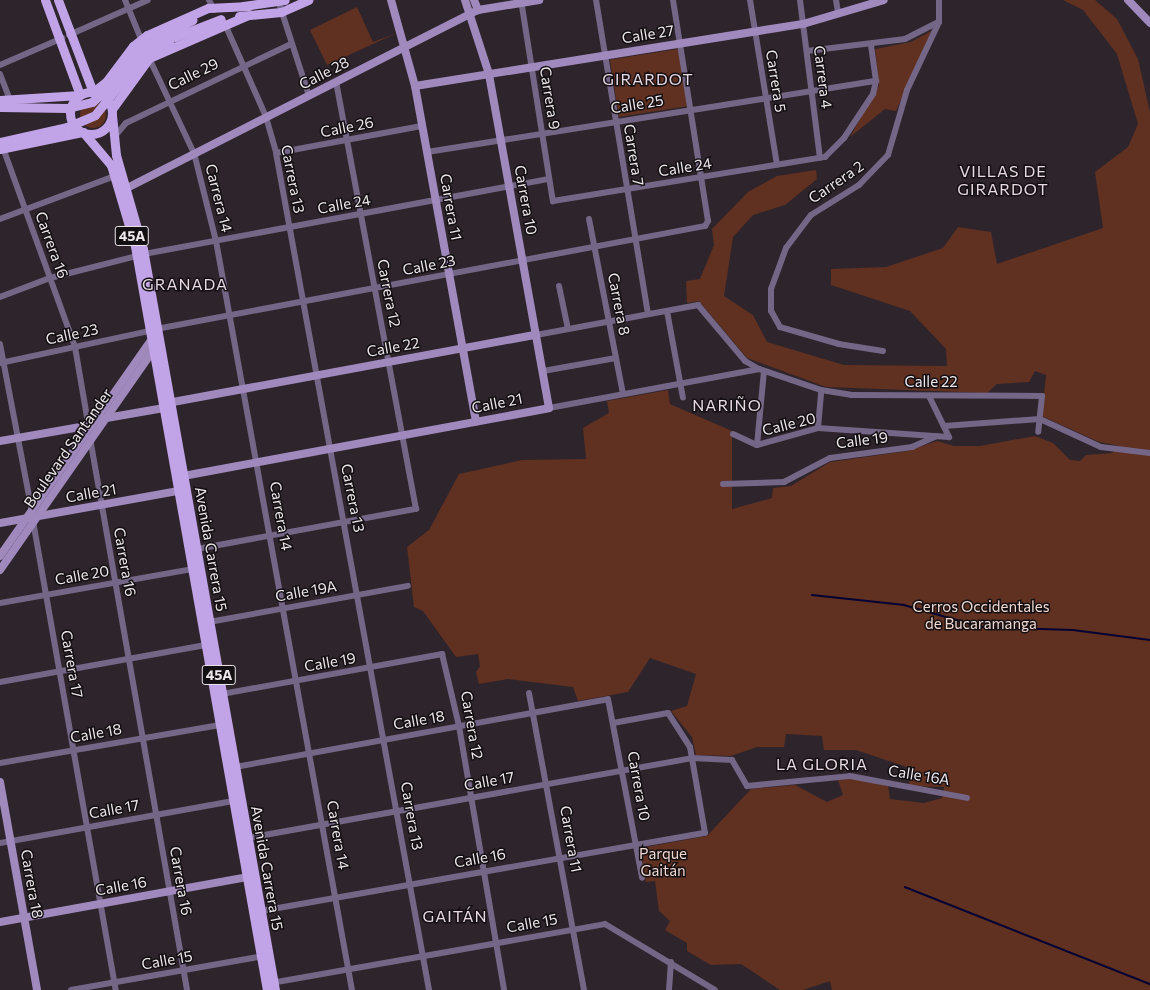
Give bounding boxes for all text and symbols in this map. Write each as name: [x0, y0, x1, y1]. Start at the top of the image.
street label: Calle 27: [621, 21, 675, 47]
street label: Carrera 4: [810, 44, 836, 110]
street label: Carrera 5: [762, 49, 790, 113]
street label: Calle 28: [296, 53, 352, 93]
street label: Calle 29: [165, 54, 221, 94]
street label: Carrera 9: [536, 65, 564, 131]
district label: GIRARDOT: [602, 69, 694, 89]
street label: Calle 25: [609, 91, 665, 117]
street label: Calle 26: [319, 113, 375, 141]
street label: Carrera 7: [620, 123, 648, 187]
street label: Carrera 13: [278, 143, 308, 215]
street label: Calle 24: [657, 154, 713, 180]
street label: Carrera 2: [805, 157, 867, 207]
district label: VILLAS DE GIRARDOT: [957, 161, 1049, 199]
street label: Carrera 14: [202, 162, 236, 234]
street label: Carrera 10: [511, 164, 541, 236]
street label: Carrera 11: [436, 172, 466, 242]
street label: Calle 24: [316, 190, 372, 218]
street label: Carrera 16: [32, 209, 72, 281]
road number: 45A: [114, 224, 150, 248]
street label: Calle 23: [401, 251, 457, 279]
street label: Carrera 12: [374, 257, 404, 329]
street label: Carrera 8: [604, 271, 634, 337]
district label: GRANADA: [142, 274, 228, 294]
street label: Calle 23: [44, 320, 100, 348]
street label: Calle 22: [365, 334, 421, 360]
street label: Calle 22: [904, 373, 958, 391]
street label: Boulevard Santander: [20, 385, 116, 511]
street label: Calle 21: [470, 389, 524, 417]
district label: NARIÑO: [692, 395, 762, 415]
street label: Calle 20: [760, 409, 818, 439]
street label: Calle 19: [835, 428, 889, 452]
street label: Carrera 13: [338, 462, 368, 534]
street label: Calle 21: [64, 480, 118, 506]
street label: Carrera 14: [266, 480, 296, 552]
street label: Avenida Carrera 15: [191, 485, 231, 613]
street label: Carrera 16: [110, 526, 140, 598]
street label: Calle 20: [54, 561, 110, 589]
street label: Calle 19A: [274, 577, 338, 605]
park label: Cerros Occidentales de Bucaramanga: [912, 597, 1050, 632]
street label: Carrera 17: [57, 629, 87, 699]
street label: Calle 19: [303, 649, 357, 675]
road number: 45A: [201, 663, 237, 687]
street label: Carrera 12: [457, 689, 487, 761]
street label: Calle 18: [392, 707, 446, 733]
street label: Calle 18: [69, 720, 123, 746]
street label: Carrera 10: [624, 750, 654, 822]
district label: LA GLORIA: [776, 754, 868, 774]
street label: Calle 16A: [887, 761, 951, 789]
street label: Calle 17: [462, 768, 516, 794]
street label: Carrera 13: [397, 780, 427, 852]
street label: Calle 17: [87, 796, 141, 822]
street label: Carrera 14: [323, 799, 353, 871]
street label: Avenida Carrera 15: [247, 804, 287, 932]
street label: Carrera 11: [556, 804, 586, 874]
park label: Parque Gaitán: [639, 844, 687, 879]
street label: Carrera 16: [166, 845, 196, 917]
street label: Calle 16: [453, 845, 507, 871]
street label: Carrera 18: [17, 848, 47, 920]
street label: Calle 16: [94, 873, 148, 899]
district label: GAITÁN: [422, 906, 488, 926]
street label: Calle 15: [505, 910, 559, 936]
street label: Calle 15: [140, 947, 194, 973]

